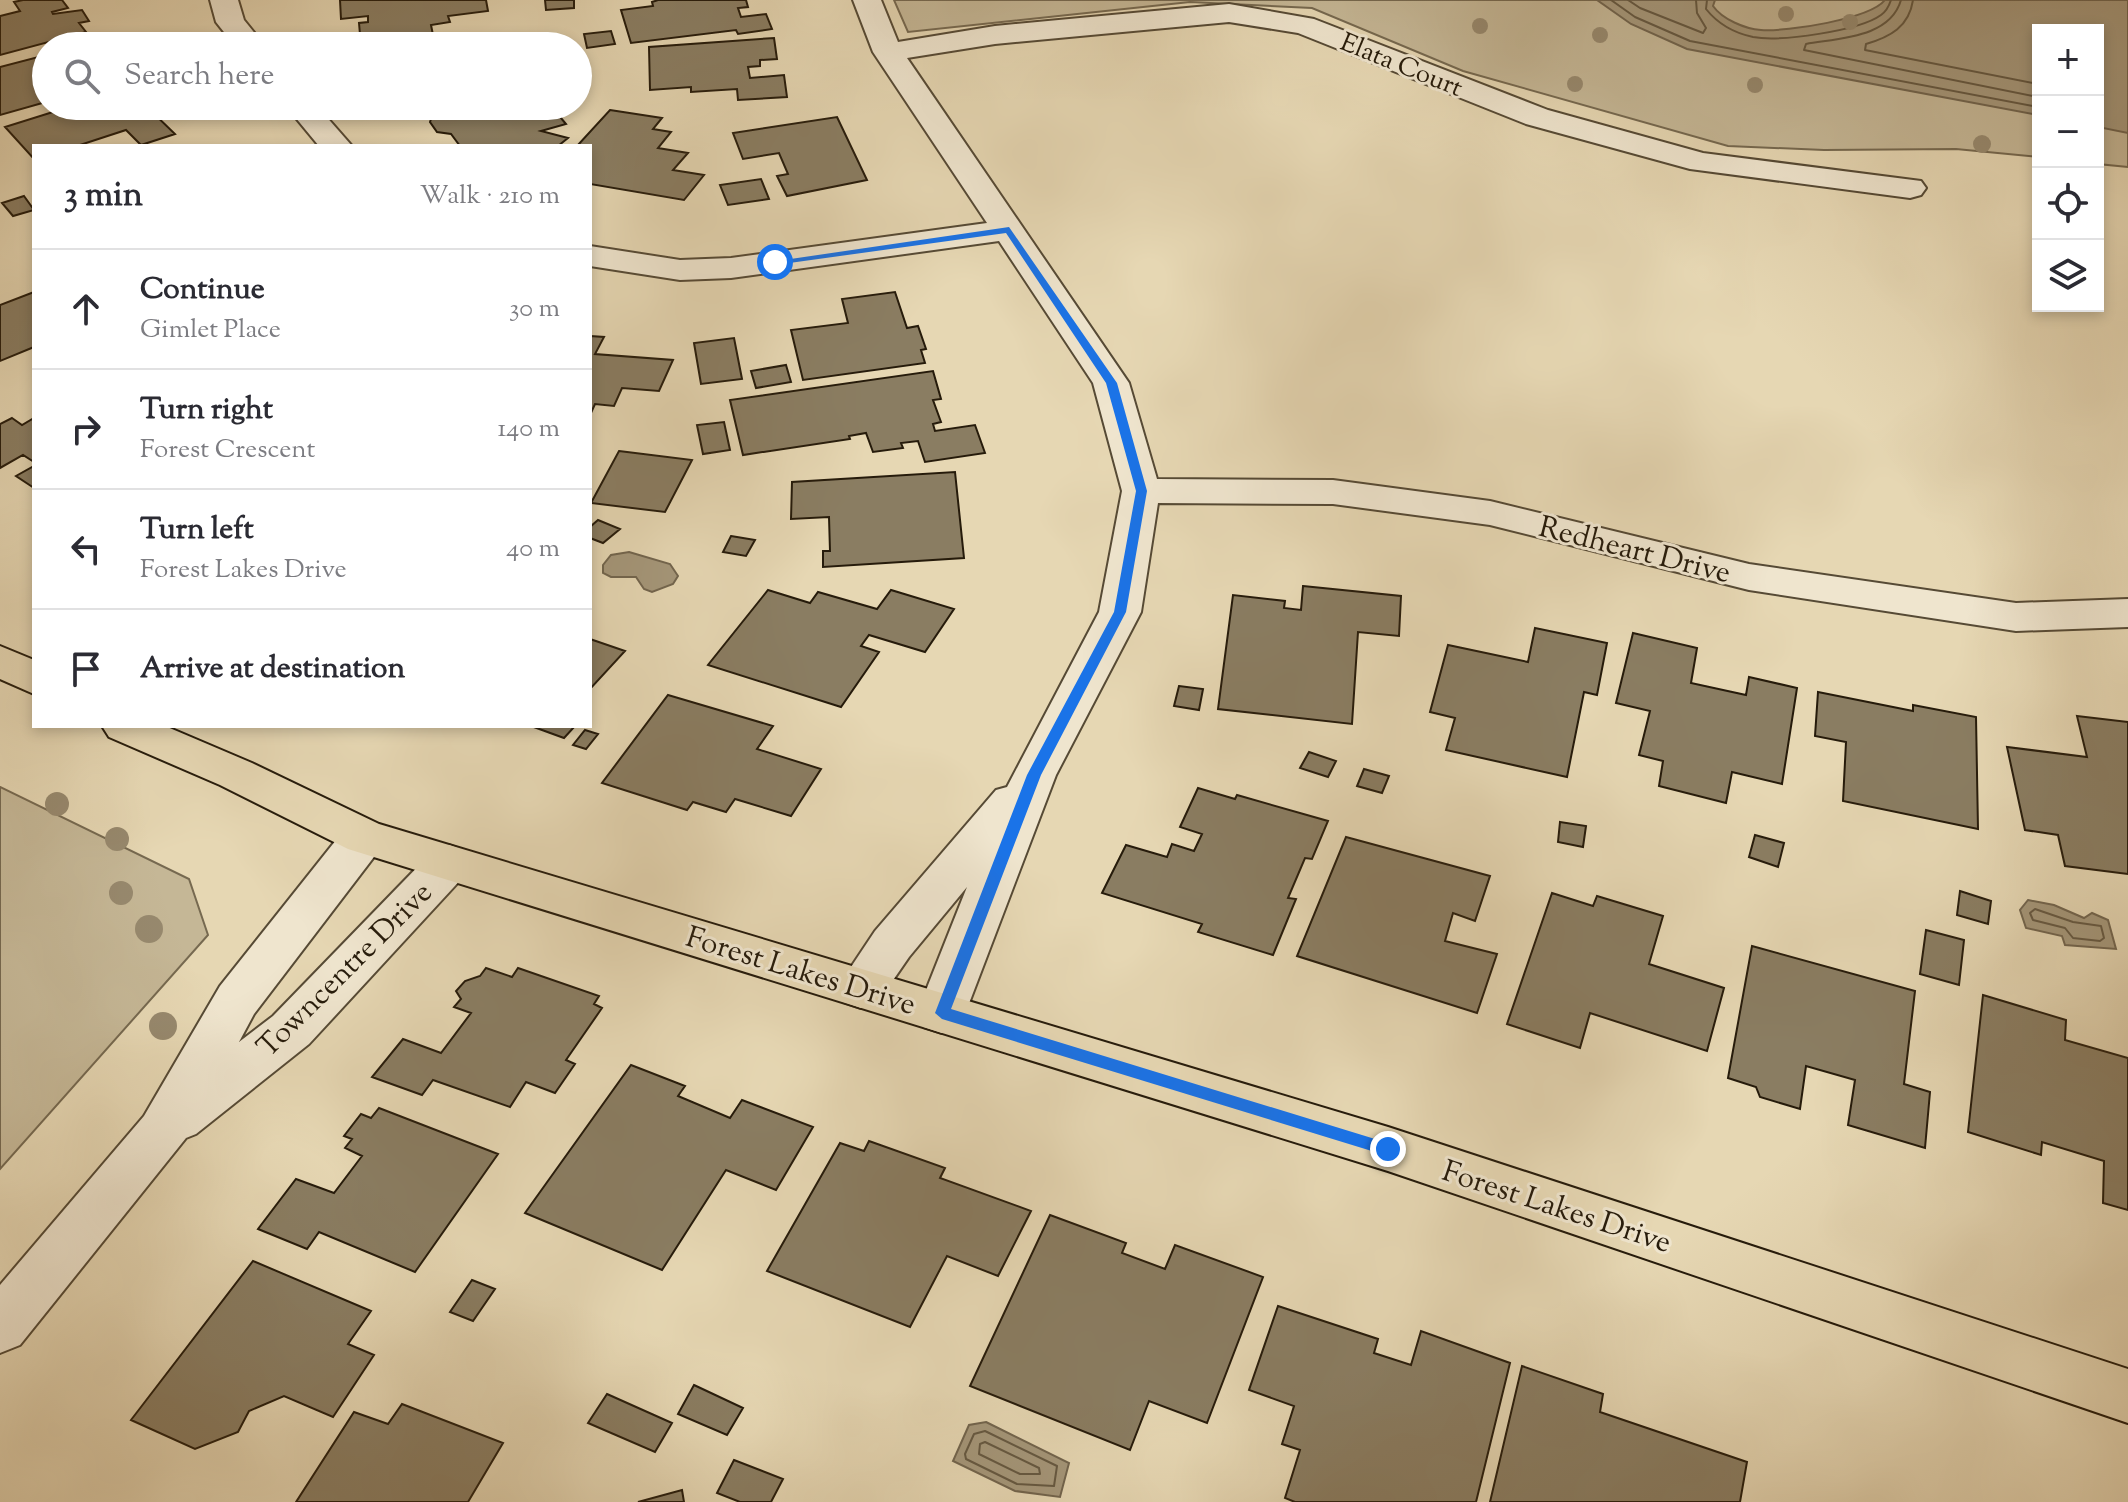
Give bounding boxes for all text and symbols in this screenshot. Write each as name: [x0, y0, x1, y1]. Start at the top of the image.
map controls: [2032, 24, 2104, 312]
button: +: [2032, 24, 2104, 96]
street label: Elata Court: [1334, 25, 1468, 108]
search box: [32, 32, 592, 120]
icon: search: [60, 54, 104, 98]
text: Search here: [124, 55, 274, 98]
button: −: [2032, 96, 2104, 168]
button: locate: [2032, 168, 2104, 240]
text: 3 min: [64, 172, 143, 221]
text: Walk · 210 m: [420, 178, 560, 215]
button: layers: [2032, 240, 2104, 312]
route start: [757, 244, 793, 280]
text: Continue: [140, 269, 265, 312]
icon: ahead: [64, 287, 108, 331]
text: 30 m: [509, 291, 560, 328]
text: Gimlet Place: [140, 312, 281, 349]
text: Turn right: [140, 389, 273, 432]
icon: right: [64, 407, 108, 451]
text: 140 m: [497, 411, 560, 448]
text: Forest Crescent: [140, 432, 315, 469]
street label: Redheart Drive: [1534, 507, 1735, 596]
text: Turn left: [140, 509, 254, 552]
icon: left: [64, 527, 108, 571]
text: 40 m: [506, 531, 560, 568]
text: Forest Lakes Drive: [140, 552, 347, 589]
icon: arrive: [64, 647, 108, 691]
text: Arrive at destination: [140, 648, 405, 691]
street label: Towncentre Drive: [248, 873, 443, 1068]
street label: Forest Lakes Drive: [680, 917, 920, 1028]
route end: [1370, 1131, 1406, 1167]
street label: Forest Lakes Drive: [1436, 1151, 1676, 1266]

